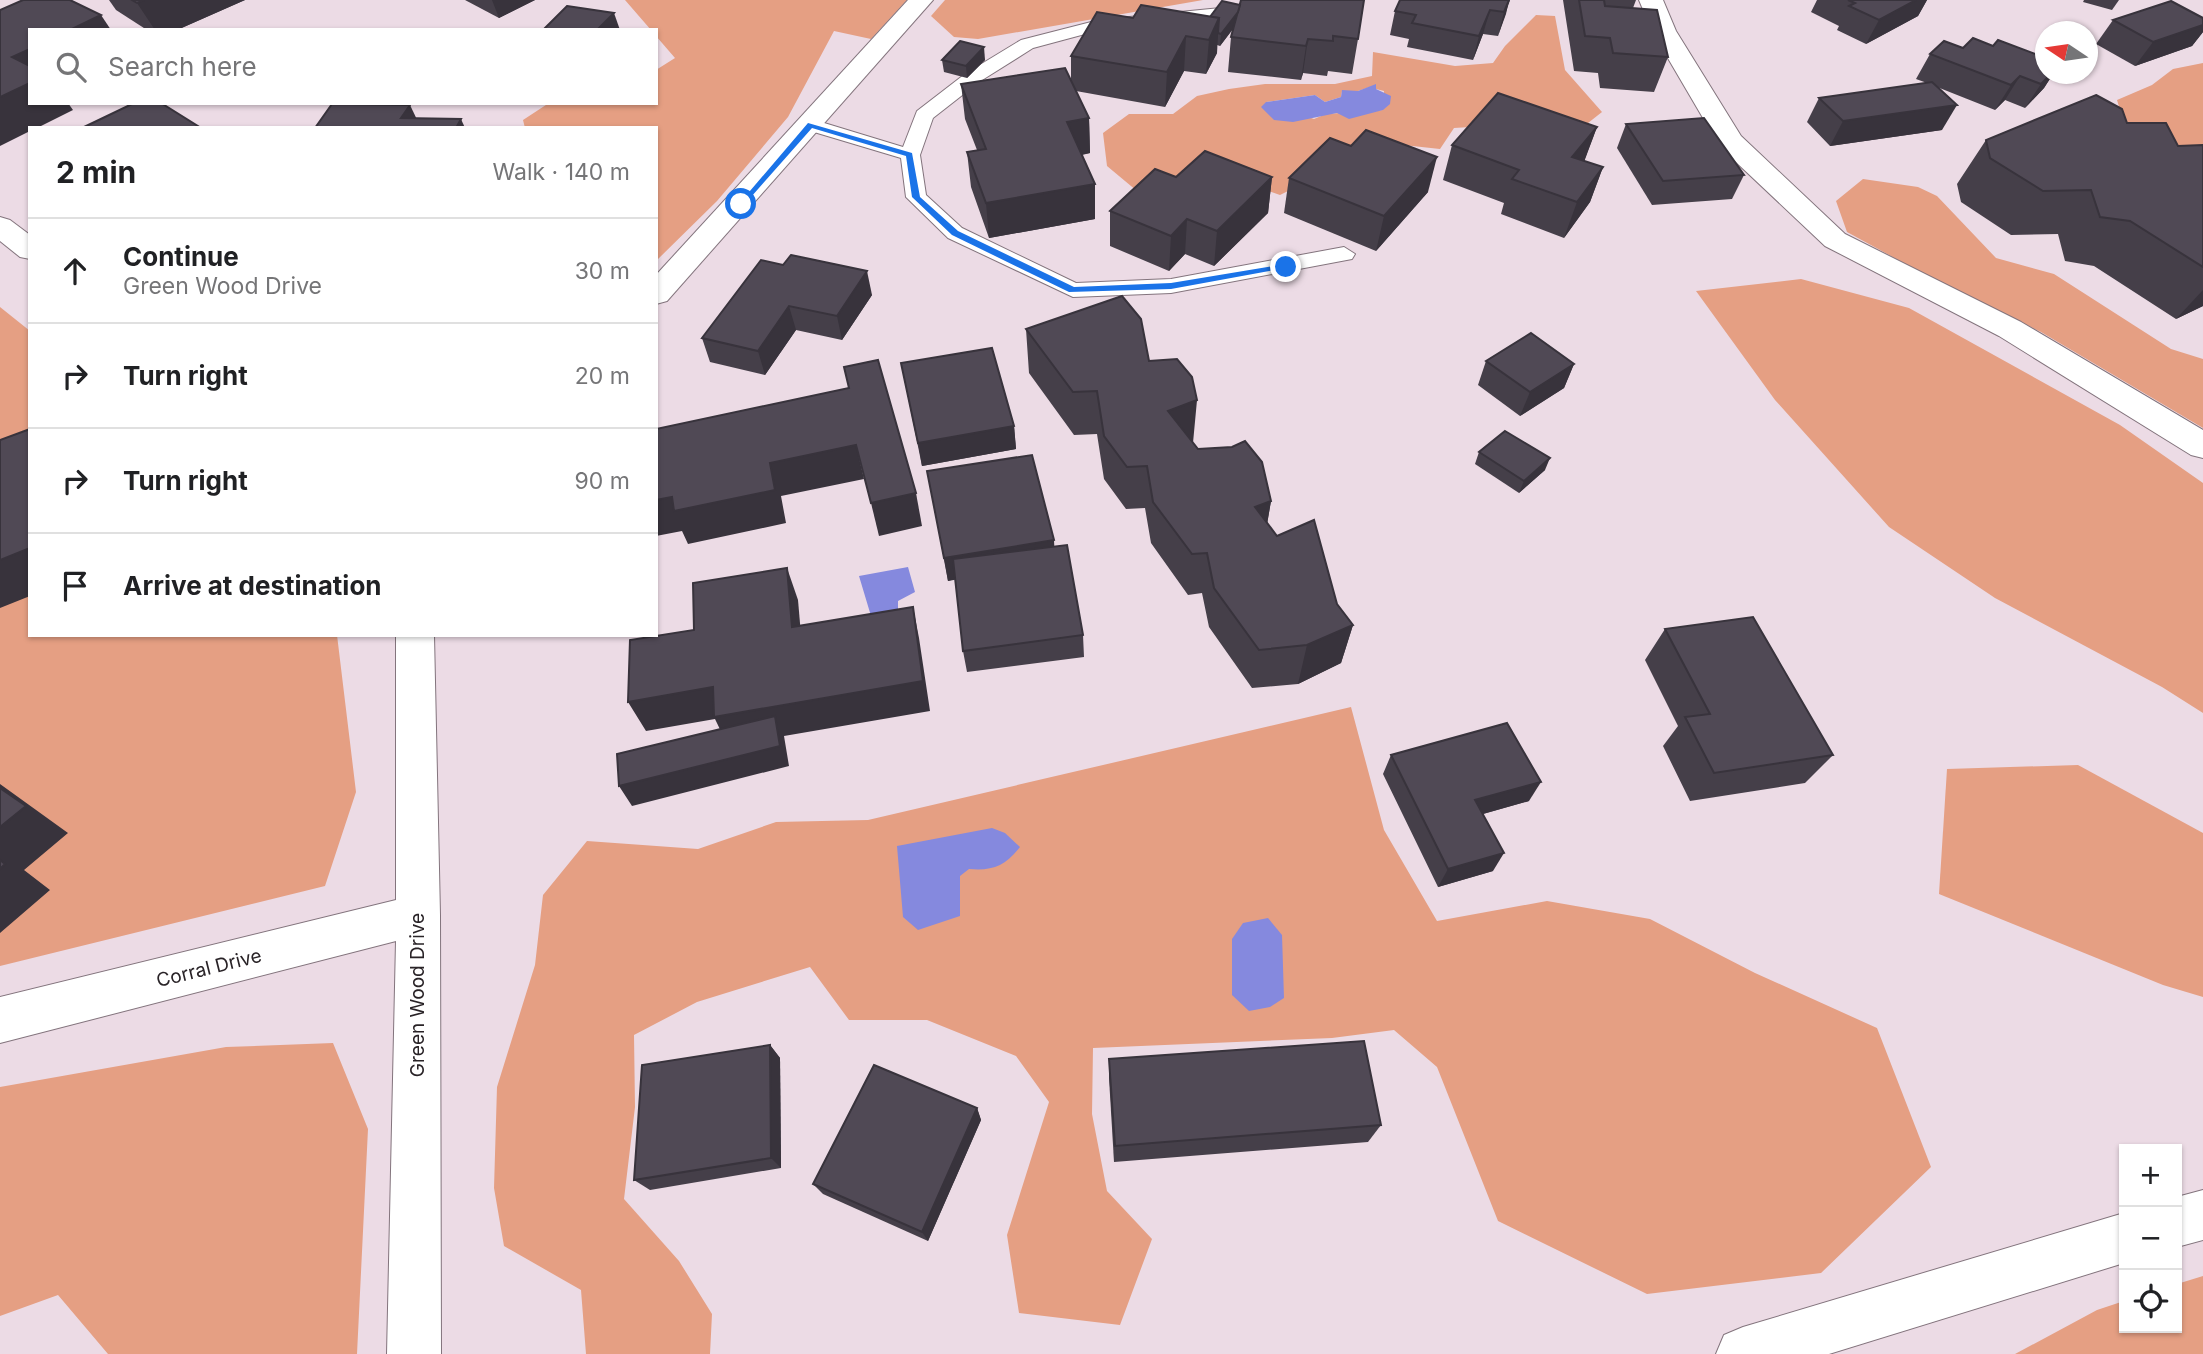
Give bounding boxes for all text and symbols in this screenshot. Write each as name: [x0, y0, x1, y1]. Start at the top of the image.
north arrow: [2035, 21, 2098, 84]
search box: [28, 28, 658, 105]
icon: search: [52, 48, 90, 86]
text: Search here: [108, 51, 257, 82]
text: 2 min: [56, 154, 136, 190]
text: Walk · 140 m: [492, 158, 630, 186]
route start: [725, 188, 756, 219]
text: Continue: [123, 241, 239, 272]
route end: [1270, 251, 1301, 282]
icon: ahead: [56, 252, 94, 290]
text: 30 m: [575, 257, 630, 285]
text: Green Wood Drive: [123, 272, 322, 300]
icon: right: [56, 357, 94, 395]
text: Turn right: [123, 360, 248, 391]
text: 20 m: [575, 362, 630, 390]
icon: right: [56, 462, 94, 500]
text: Turn right: [123, 465, 248, 496]
text: 90 m: [575, 467, 630, 495]
icon: arrive: [56, 567, 94, 605]
text: Arrive at destination: [123, 570, 382, 601]
street label: Green Wood Drive: [406, 913, 429, 1077]
street label: Corral Drive: [154, 944, 264, 992]
map controls: [2119, 1144, 2182, 1333]
button: +: [2119, 1144, 2182, 1207]
button: −: [2119, 1207, 2182, 1270]
button: locate: [2119, 1270, 2182, 1333]

